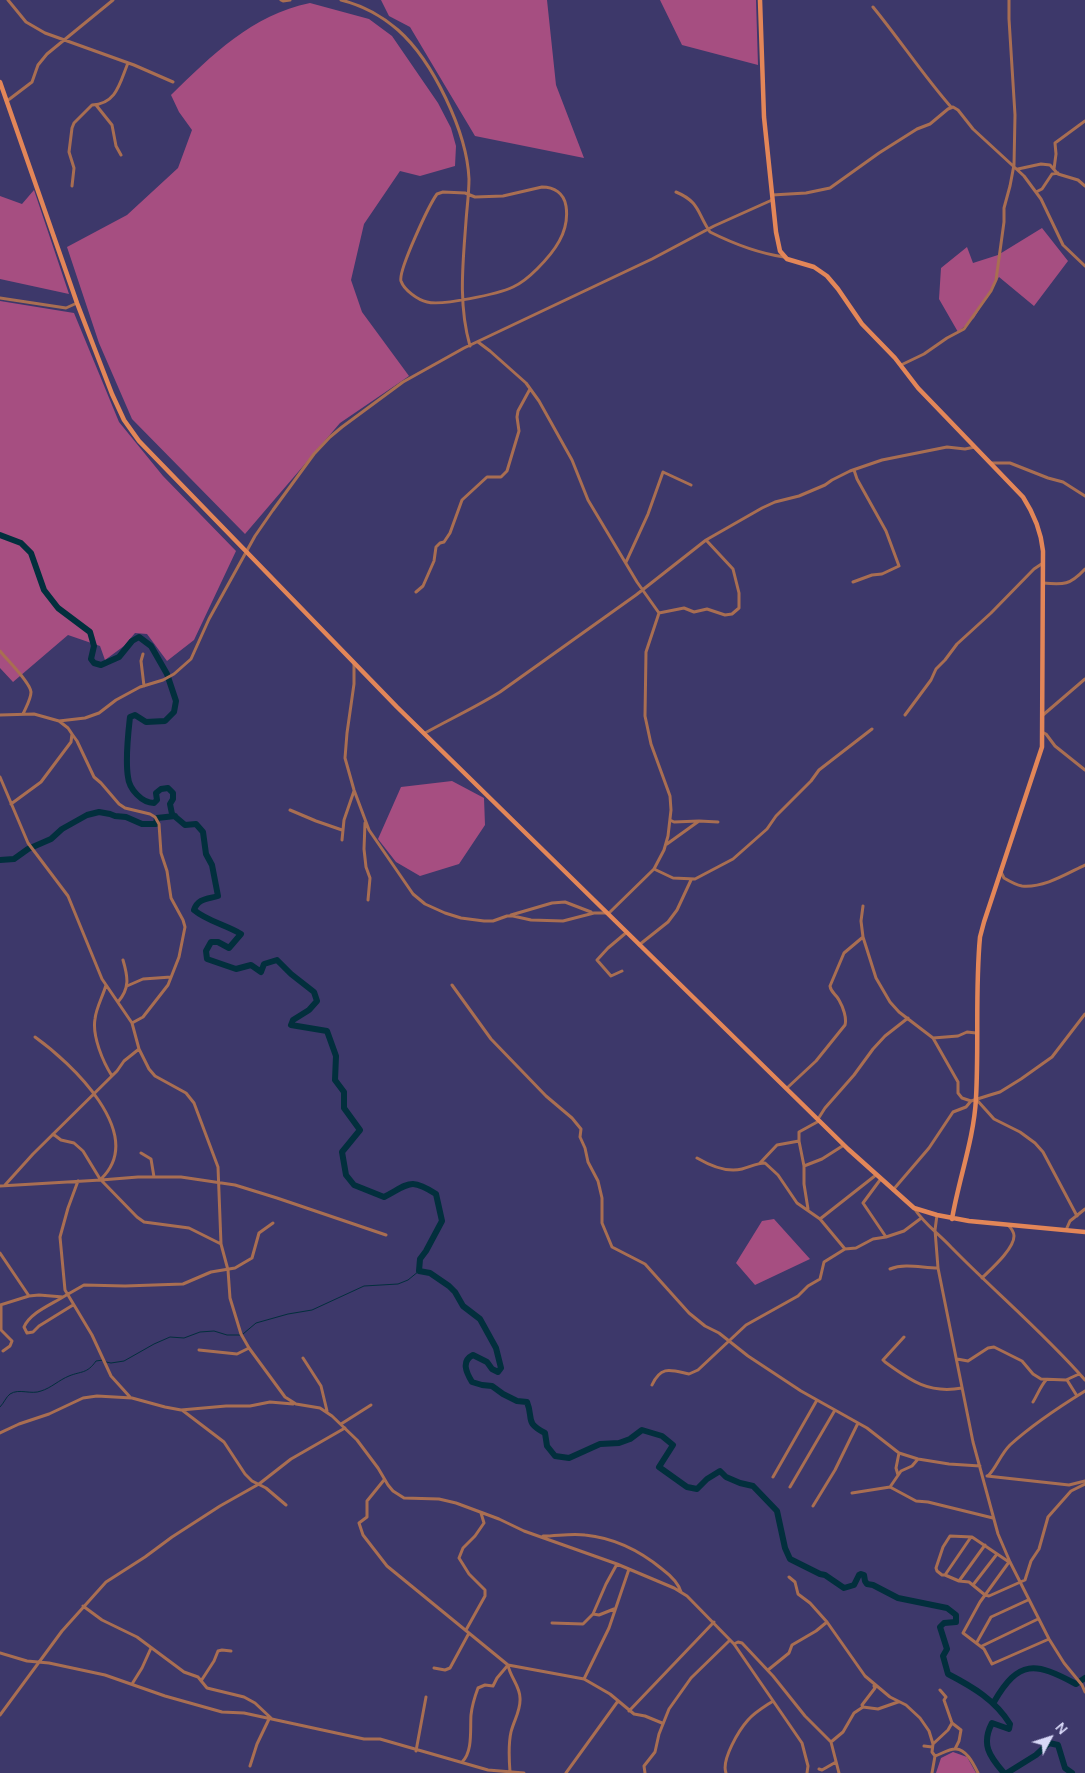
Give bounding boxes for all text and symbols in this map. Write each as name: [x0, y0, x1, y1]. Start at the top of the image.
north arrow: [1025, 1713, 1075, 1763]
text: N: [1051, 1718, 1072, 1738]

